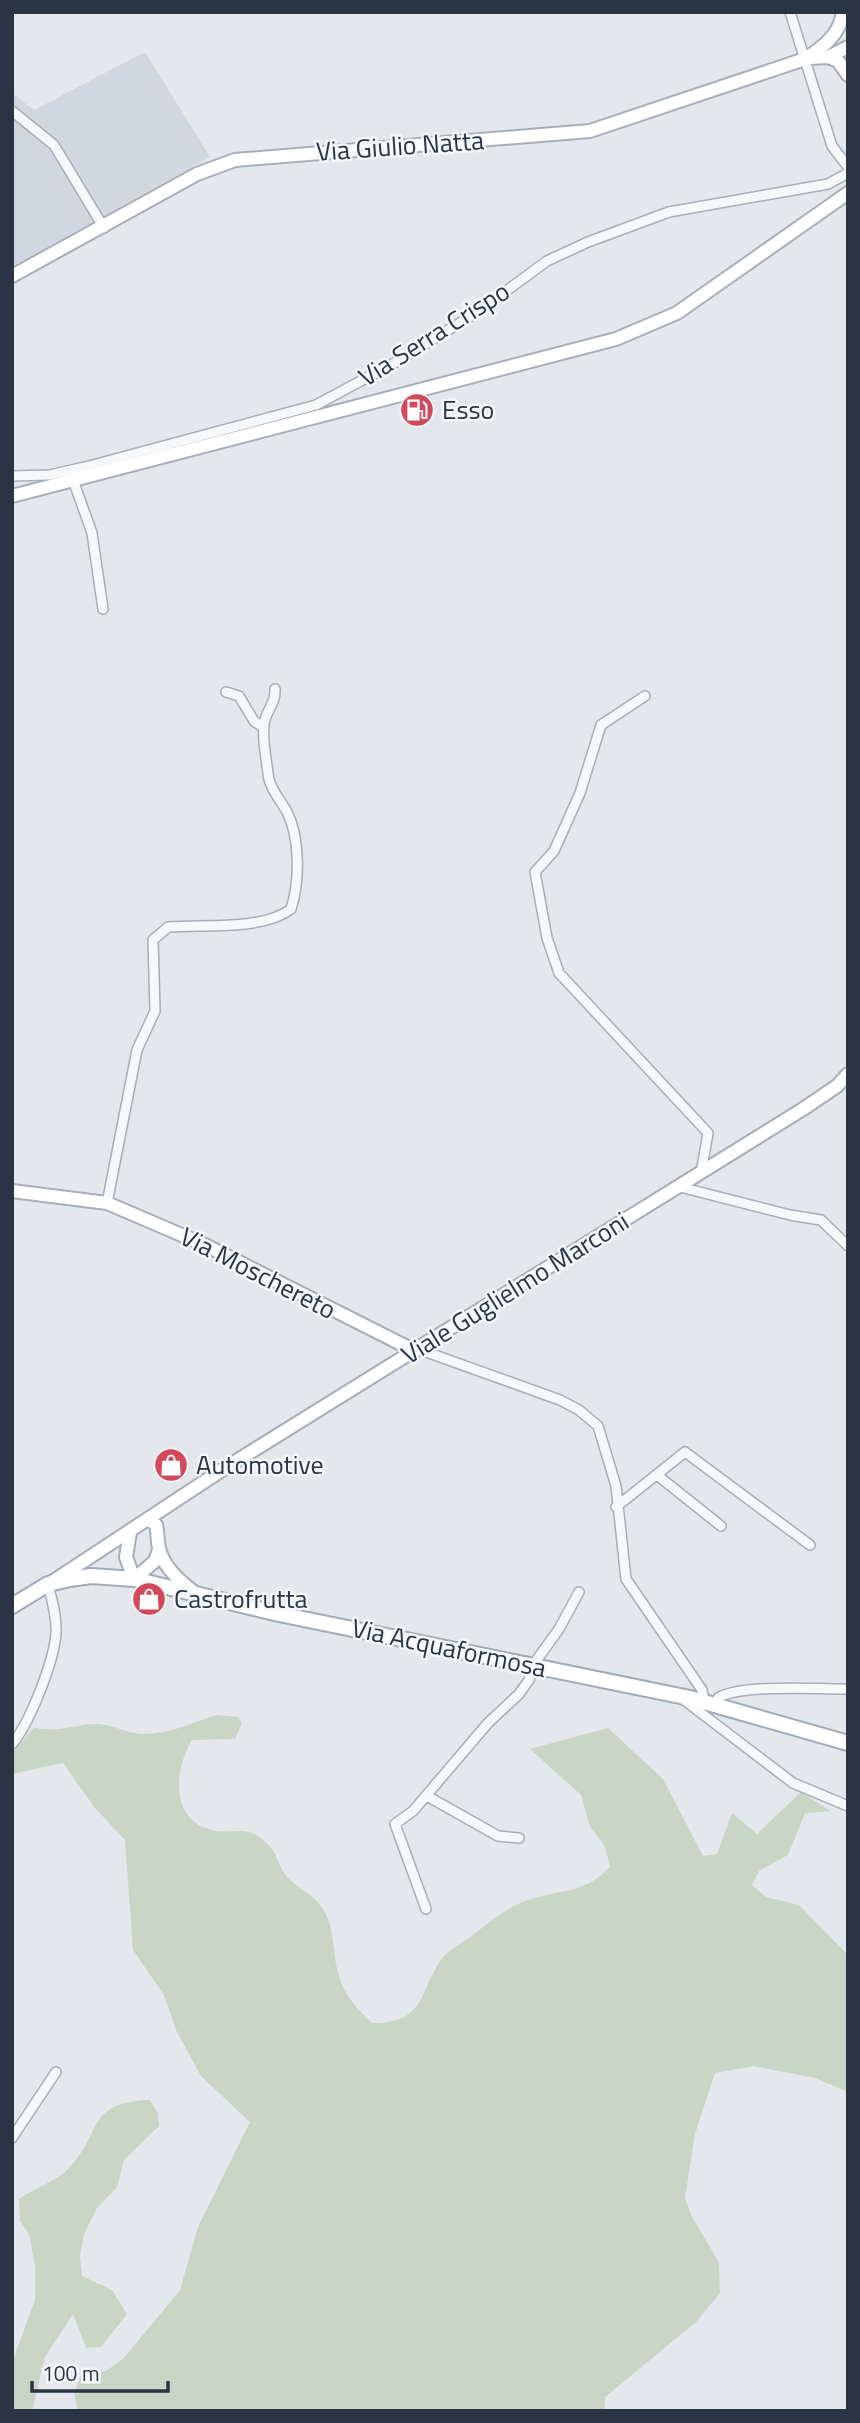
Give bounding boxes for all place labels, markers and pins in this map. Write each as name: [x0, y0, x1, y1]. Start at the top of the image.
place label: Esso: [442, 390, 494, 429]
fuel station icon: Esso: [398, 391, 436, 429]
place label: Automotive: [196, 1445, 324, 1484]
shop icon: Automotive: [152, 1446, 190, 1484]
place label: Castrofrutta: [174, 1579, 308, 1618]
shop icon: Castrofrutta: [130, 1580, 168, 1618]

